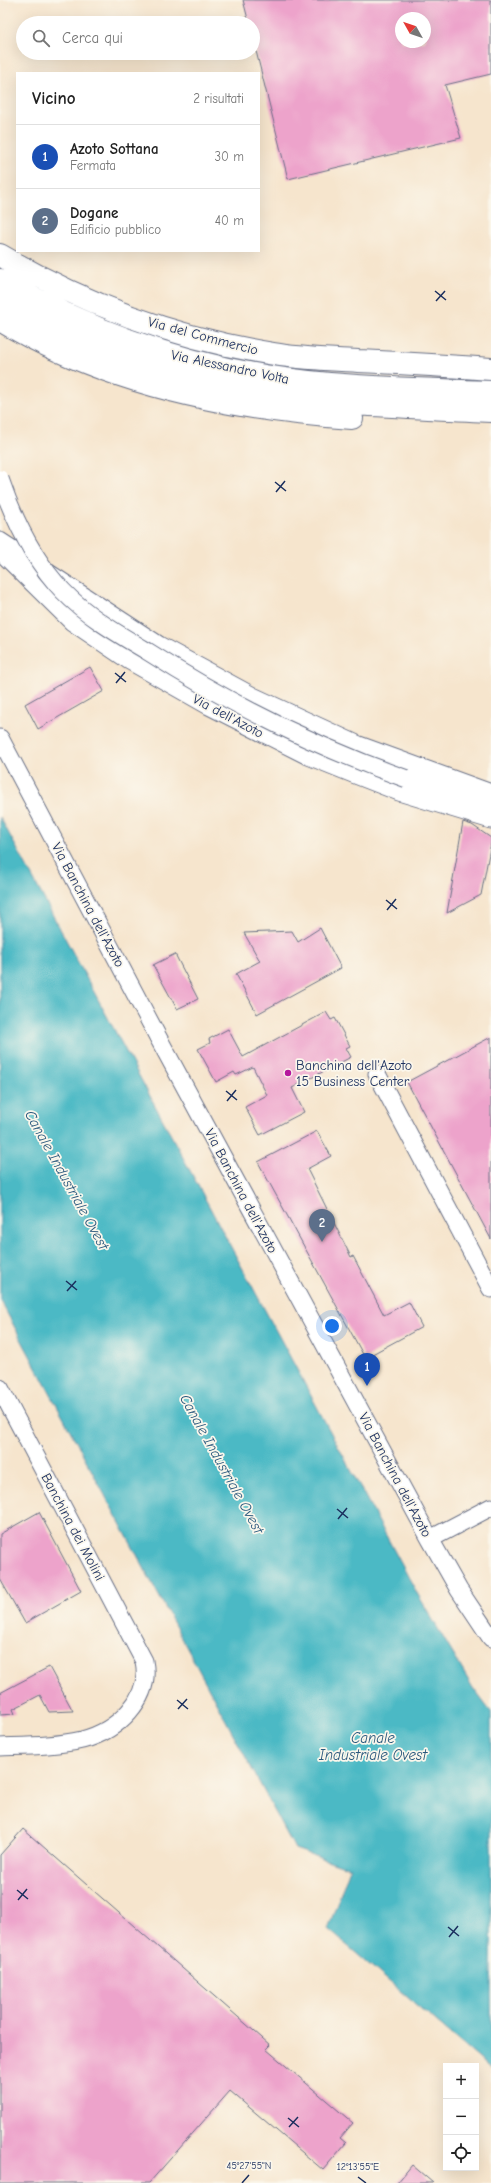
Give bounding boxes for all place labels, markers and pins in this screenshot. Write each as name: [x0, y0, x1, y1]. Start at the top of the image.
place label: Banchina dell'Azoto 15 Business Center: [296, 1057, 412, 1090]
marker: Banchina dell'Azoto 15 Business Center: [283, 1068, 293, 1078]
pin: 2: [309, 1209, 335, 1242]
pin: 1: [354, 1353, 380, 1386]

